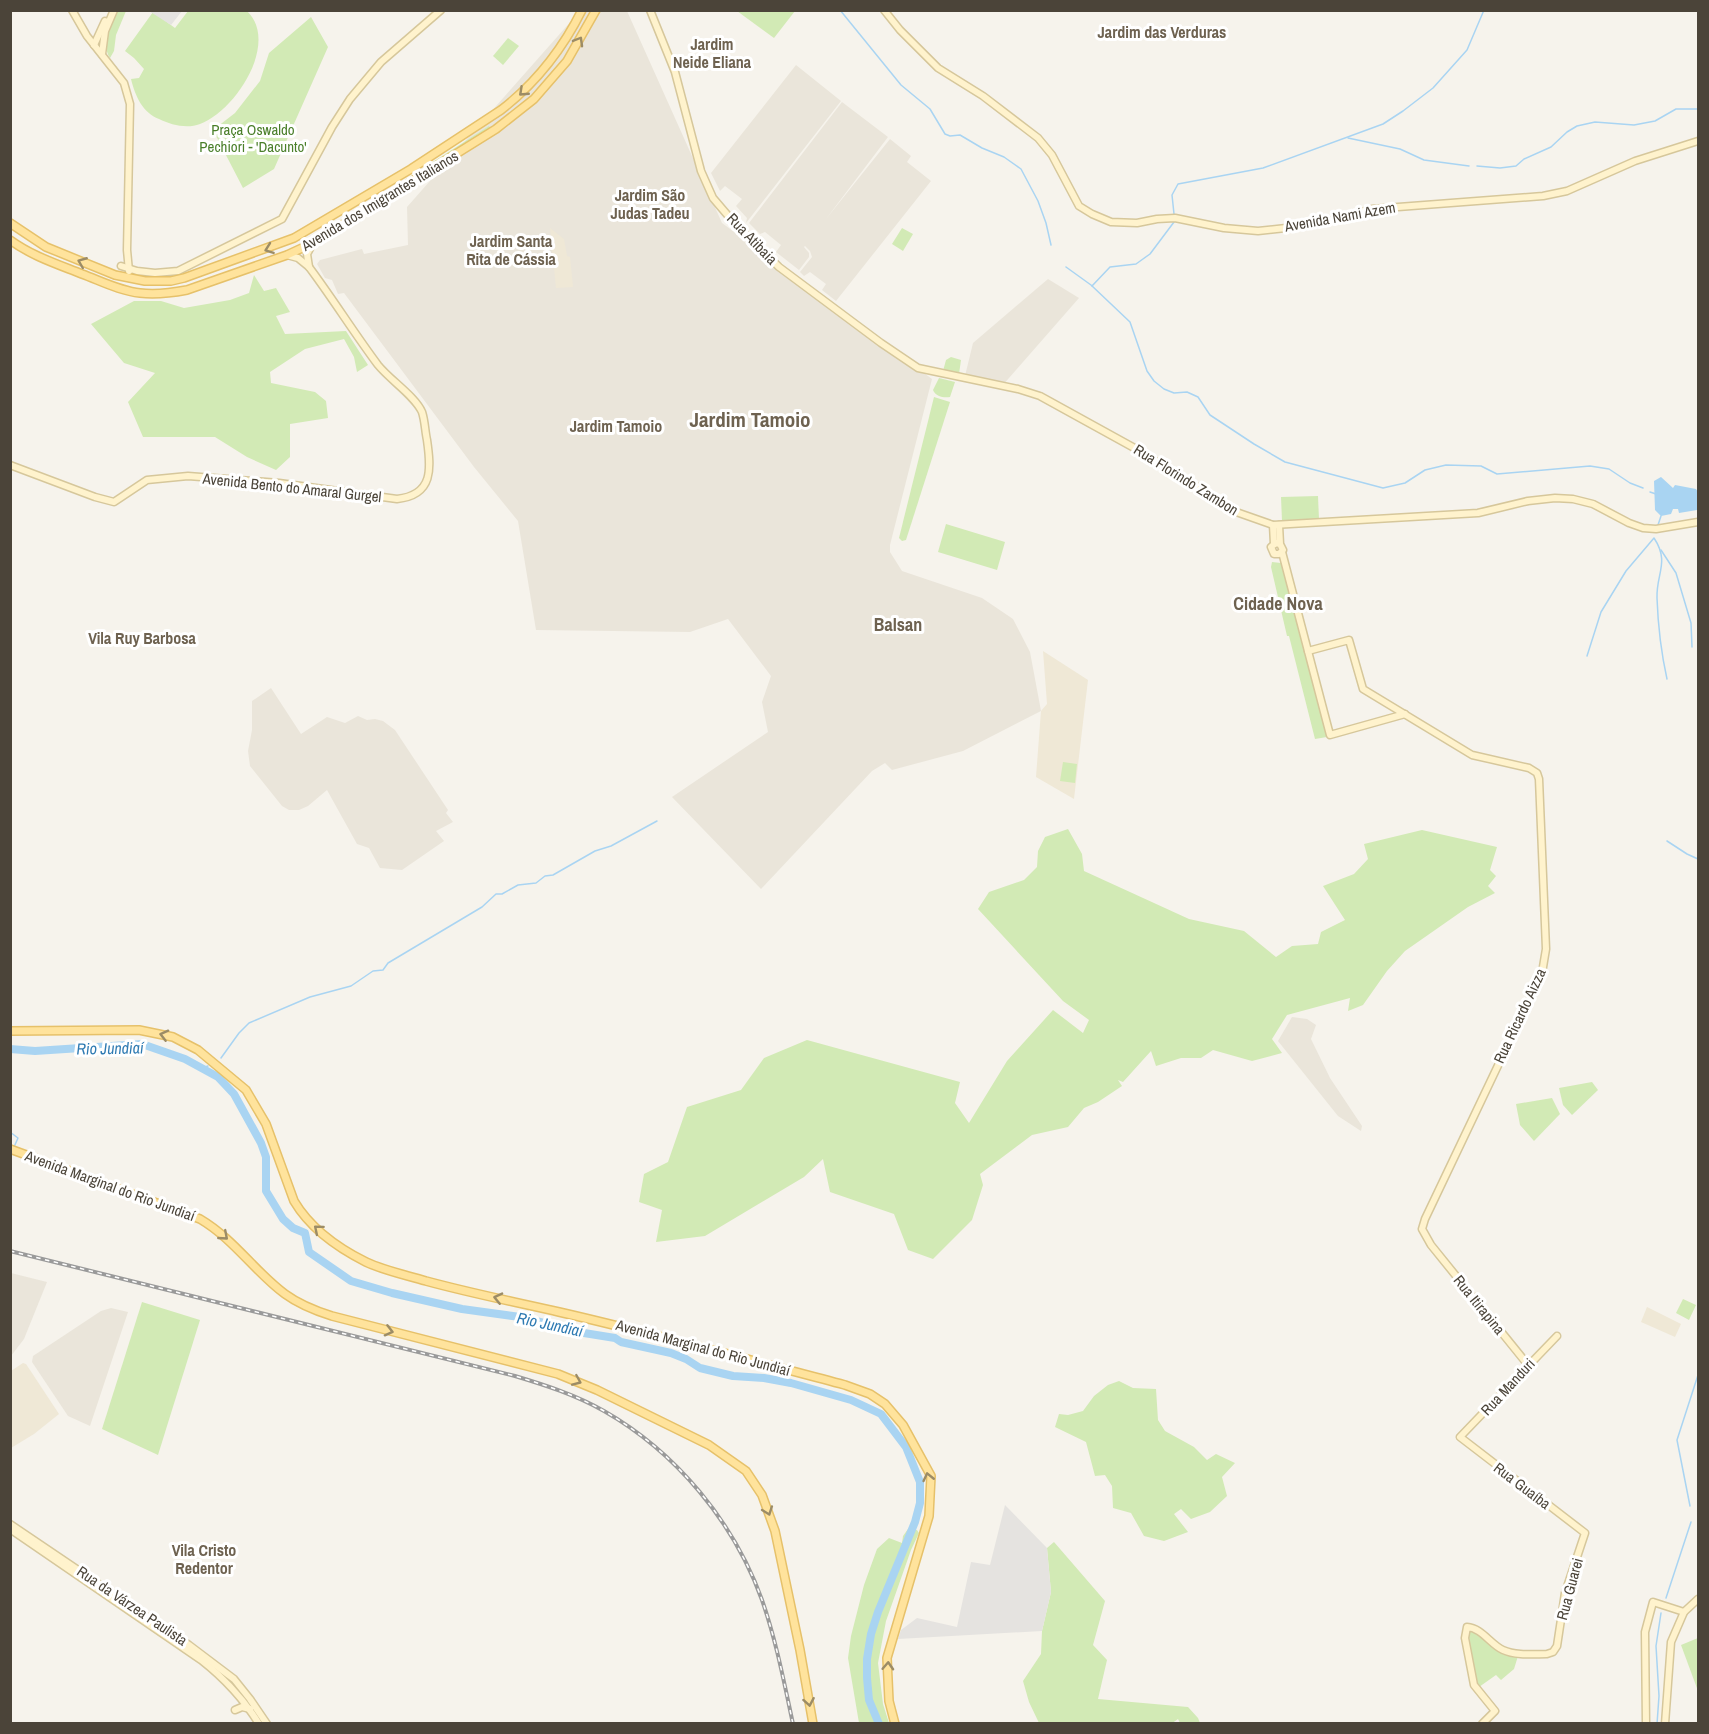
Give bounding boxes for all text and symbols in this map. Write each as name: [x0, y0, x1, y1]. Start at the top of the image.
district label: Jardim das Verduras: [1098, 21, 1226, 43]
district label: Jardim Neide Eliana: [673, 33, 752, 73]
one-way arrow: [572, 37, 584, 47]
one-way arrow: [520, 84, 531, 95]
park label: Praça Oswaldo Pechiori - 'Dacunto': [199, 119, 307, 157]
street label: Avenida dos Imigrantes Italianos: [296, 145, 462, 256]
district label: Jardim São Judas Tadeu: [610, 184, 690, 224]
street label: Avenida Nami Azem: [1282, 196, 1397, 237]
street label: Rua Atibaia: [722, 208, 782, 269]
district label: Jardim Santa Rita de Cássia: [466, 230, 557, 270]
one-way arrow: [264, 241, 275, 254]
one-way arrow: [78, 257, 89, 269]
district label: Jardim Tamoio: [689, 405, 811, 434]
district label: Jardim Tamoio: [570, 415, 662, 437]
street label: Rua Florindo Zambon: [1130, 439, 1243, 520]
street label: Avenida Bento do Amaral Gurgel: [201, 468, 382, 507]
district label: Cidade Nova: [1233, 591, 1323, 616]
district label: Balsan: [874, 612, 922, 637]
district label: Vila Ruy Barbosa: [88, 627, 197, 649]
street label: Rua Ricardo Aizza: [1488, 965, 1551, 1067]
one-way arrow: [159, 1030, 169, 1042]
water label: Rio Jundiaí: [76, 1036, 145, 1060]
street label: Avenida Marginal do Rio Jundiaí: [21, 1145, 199, 1226]
one-way arrow: [314, 1226, 325, 1237]
one-way arrow: [217, 1229, 228, 1240]
street label: Rua Itirapina: [1449, 1270, 1510, 1339]
one-way arrow: [493, 1292, 503, 1305]
water label: Rio Jundiaí: [515, 1306, 586, 1342]
street label: Avenida Marginal do Rio Jundiaí: [613, 1314, 793, 1381]
one-way arrow: [384, 1323, 394, 1336]
street label: Rua Manduri: [1476, 1353, 1540, 1420]
one-way arrow: [570, 1374, 581, 1386]
street label: Rua Guaíba: [1489, 1457, 1555, 1514]
one-way arrow: [923, 1472, 936, 1482]
one-way arrow: [761, 1505, 774, 1516]
district label: Vila Cristo Redentor: [172, 1539, 236, 1579]
street label: Rua Guarei: [1551, 1555, 1588, 1622]
street label: Rua da Várzea Paulista: [73, 1561, 192, 1650]
one-way arrow: [881, 1661, 894, 1670]
one-way arrow: [802, 1696, 815, 1706]

